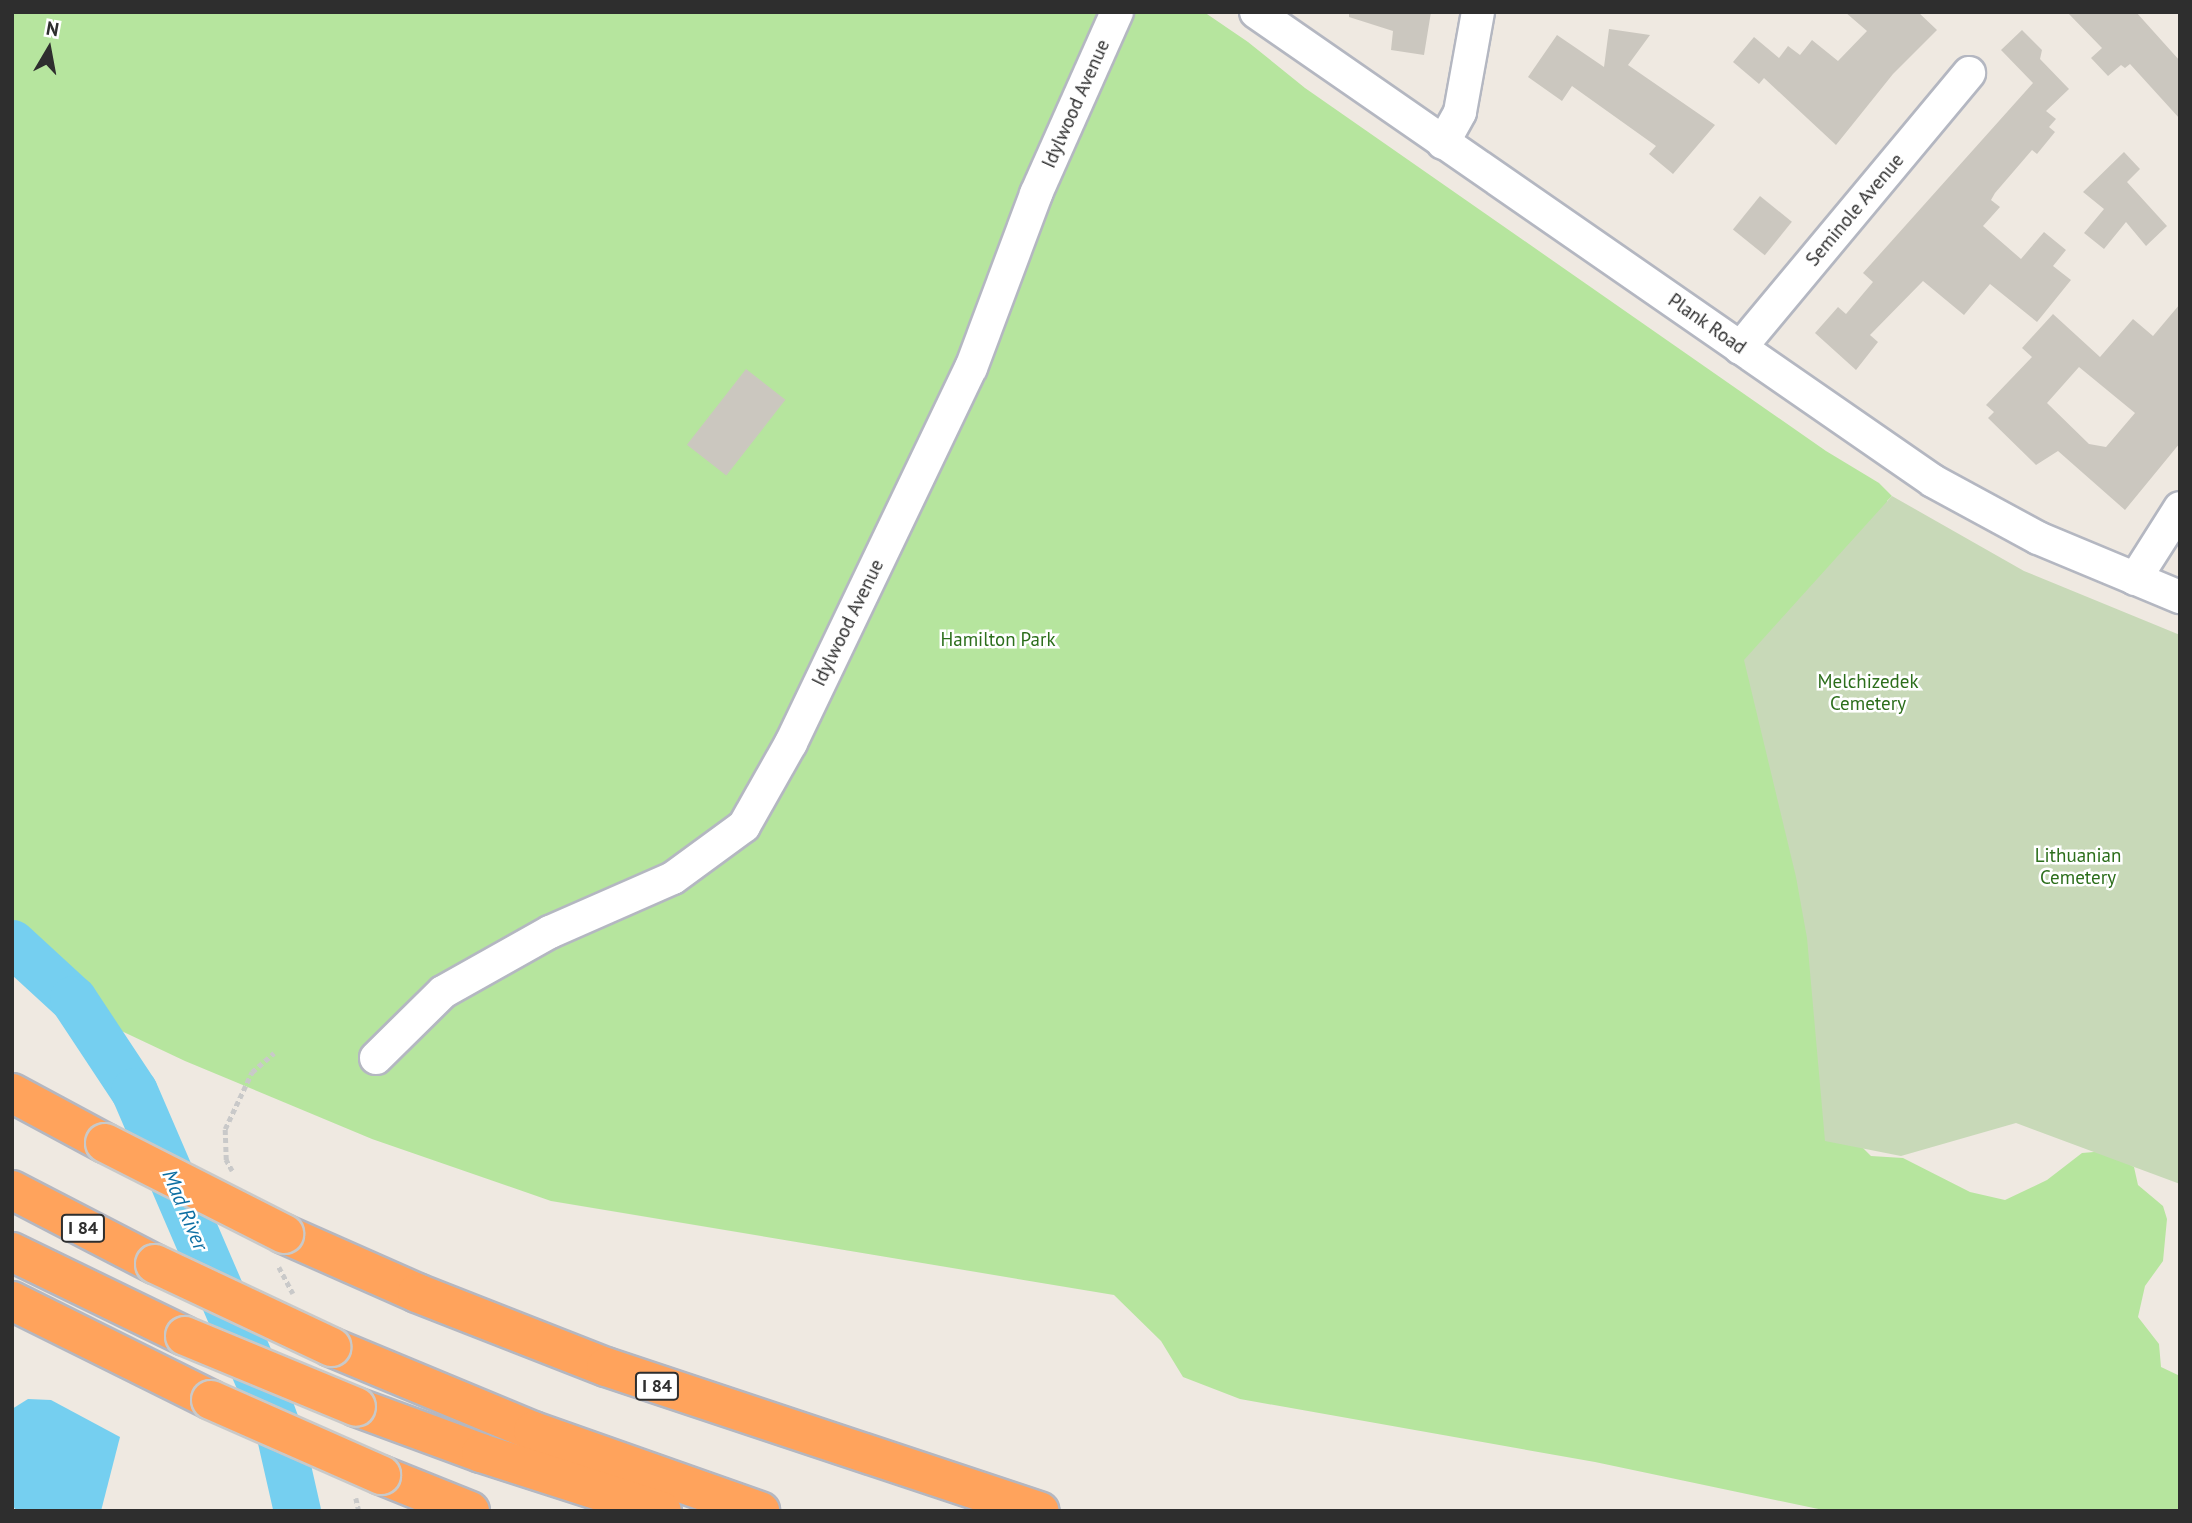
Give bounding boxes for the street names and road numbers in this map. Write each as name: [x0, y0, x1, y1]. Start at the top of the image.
street label: Idylwood Avenue: [1037, 36, 1115, 172]
street label: Seminole Avenue: [1801, 149, 1909, 271]
street label: Plank Road: [1663, 289, 1751, 359]
street label: Idylwood Avenue: [807, 556, 889, 690]
road number: I 84: [60, 1213, 106, 1242]
road number: I 84: [634, 1372, 680, 1400]

